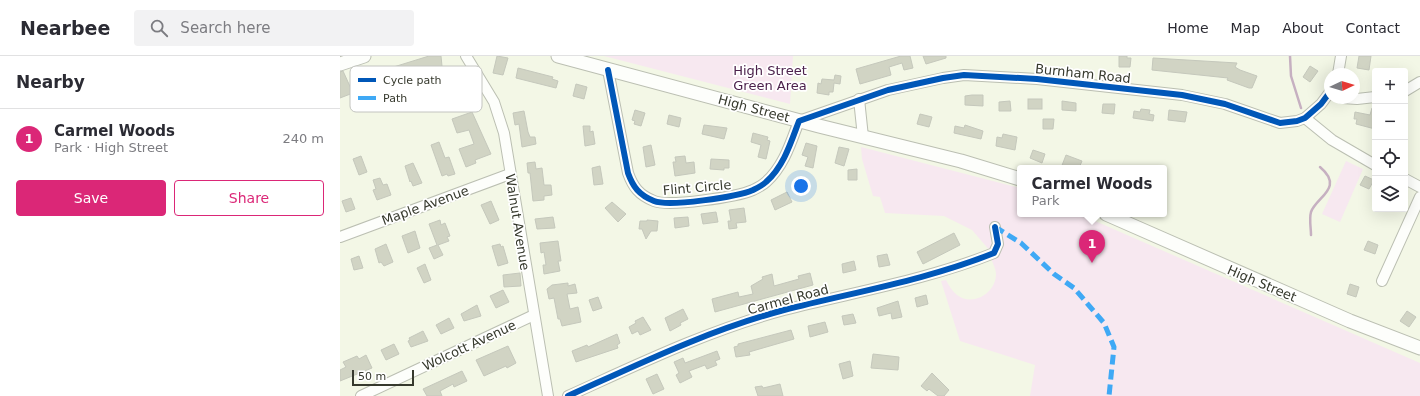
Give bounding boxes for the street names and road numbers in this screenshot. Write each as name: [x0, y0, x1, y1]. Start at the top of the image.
street label: Burnham Road: [1034, 61, 1132, 86]
street label: High Street: [716, 92, 791, 125]
street label: Walnut Avenue: [502, 173, 533, 271]
street label: Flint Circle: [662, 177, 732, 198]
street label: Maple Avenue: [380, 183, 471, 228]
street label: High Street: [1225, 262, 1299, 305]
street label: Carmel Road: [746, 281, 830, 317]
street label: Wolcott Avenue: [420, 317, 518, 374]

